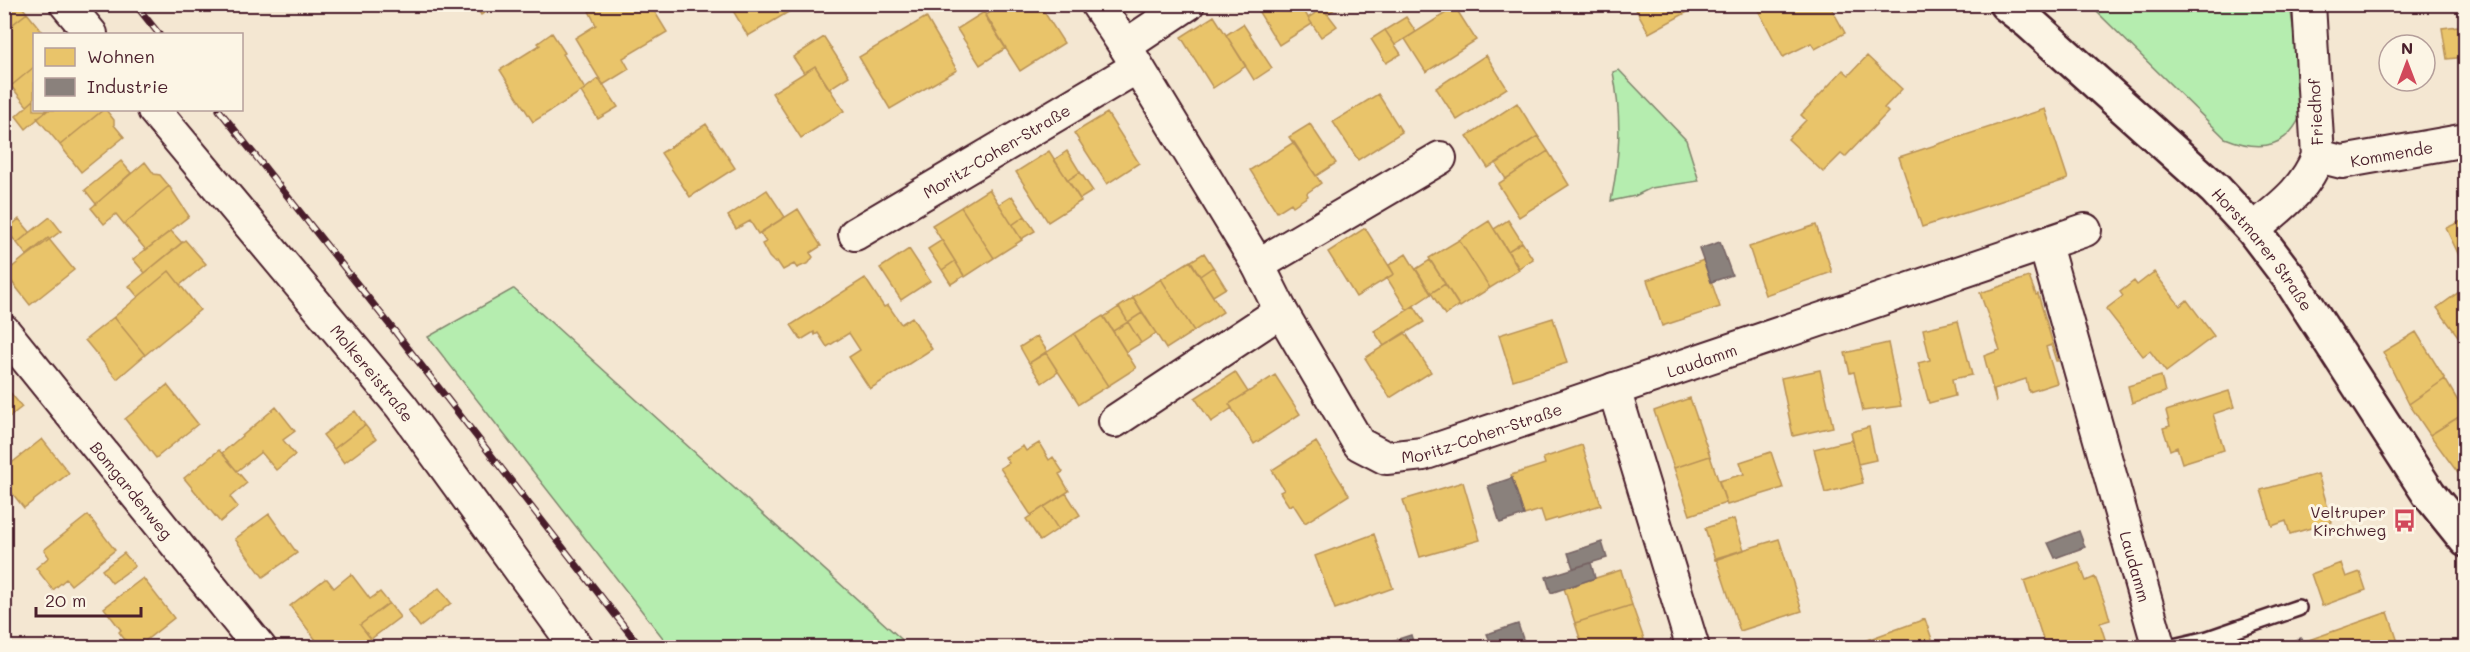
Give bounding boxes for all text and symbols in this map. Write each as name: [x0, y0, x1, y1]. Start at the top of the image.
legend: [33, 33, 243, 111]
north arrow: [2377, 33, 2437, 93]
text: N: [2401, 37, 2413, 58]
text: Wohnen: [87, 44, 155, 68]
text: Industrie: [87, 74, 168, 98]
street label: Friedhof: [2303, 77, 2327, 146]
street label: Moritz-Cohen-Straße: [919, 99, 1074, 202]
street label: Kommende: [2349, 136, 2434, 171]
street label: Horstmarer Straße: [2208, 183, 2318, 314]
street label: Molkereistraße: [326, 320, 419, 426]
street label: Laudamm: [1664, 338, 1739, 381]
street label: Moritz-Cohen-Straße: [1400, 397, 1565, 467]
street label: Bomgardenweg: [86, 436, 178, 543]
place label: Veltruper Kirchweg: [2310, 501, 2386, 540]
bus stop icon: Veltruper Kirchweg: [2391, 507, 2417, 533]
street label: Laudamm: [2116, 528, 2156, 604]
scale bar: [36, 580, 141, 618]
text: 20 m: [45, 588, 86, 612]

